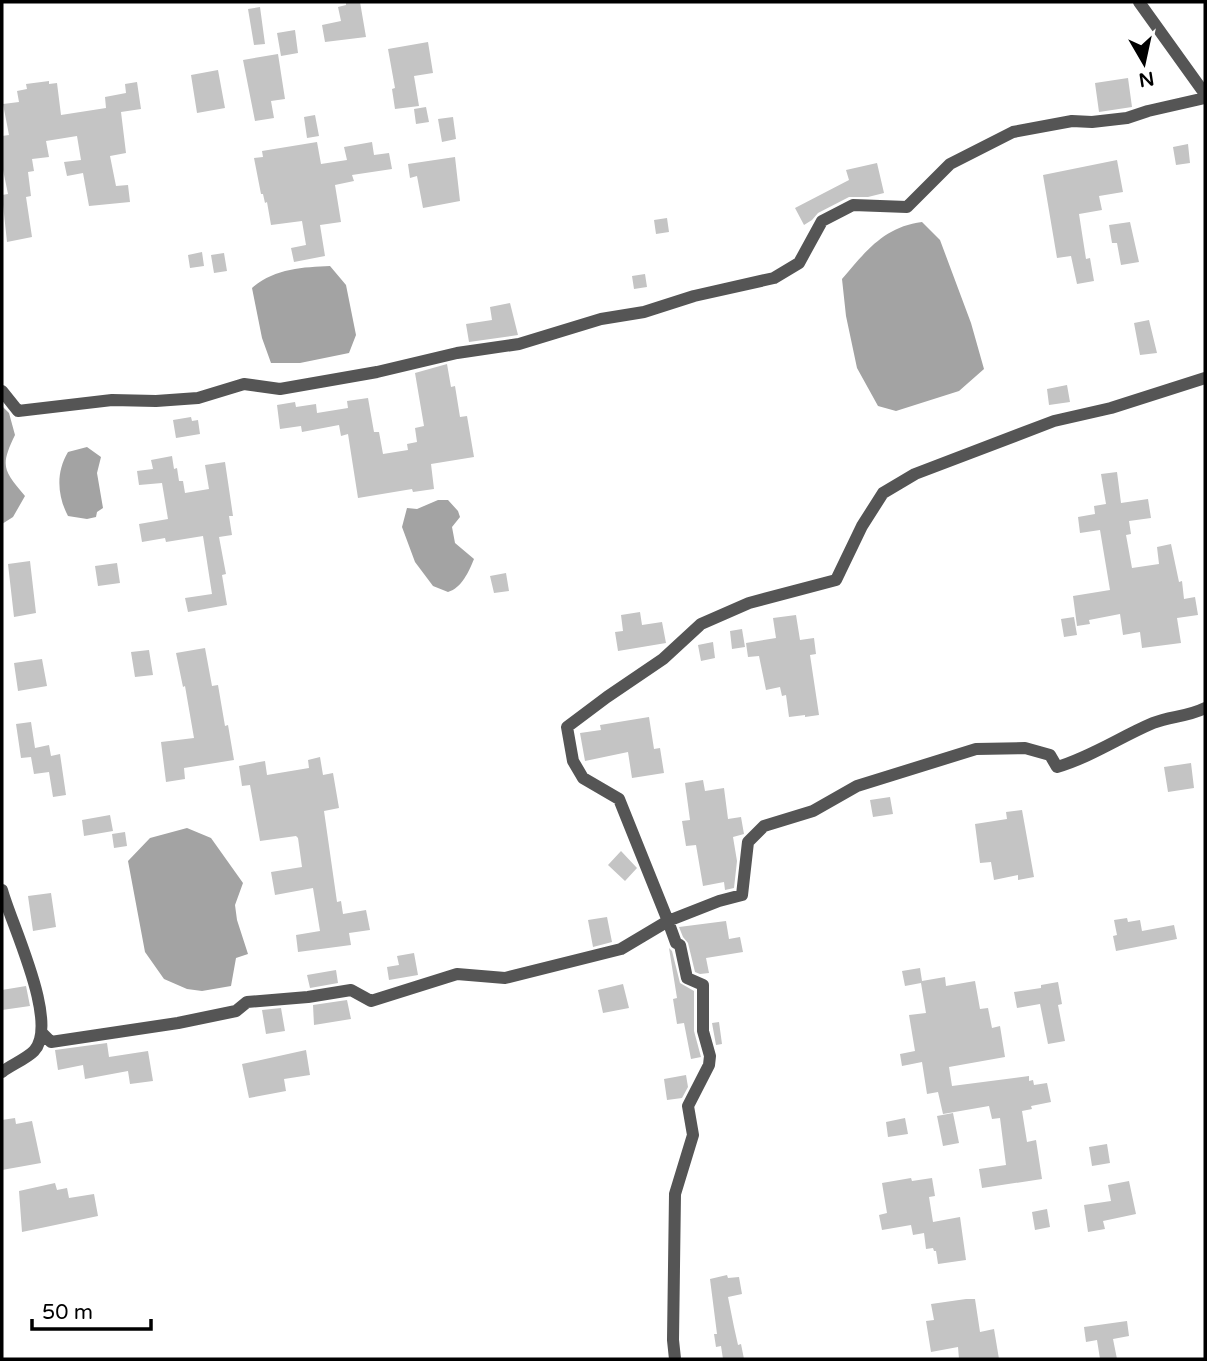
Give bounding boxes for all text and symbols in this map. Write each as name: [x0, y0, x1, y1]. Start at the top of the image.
north arrow: [1109, 28, 1179, 98]
text: N: [1137, 67, 1156, 91]
scale bar: [32, 1288, 150, 1332]
text: 50 m: [42, 1300, 93, 1325]

